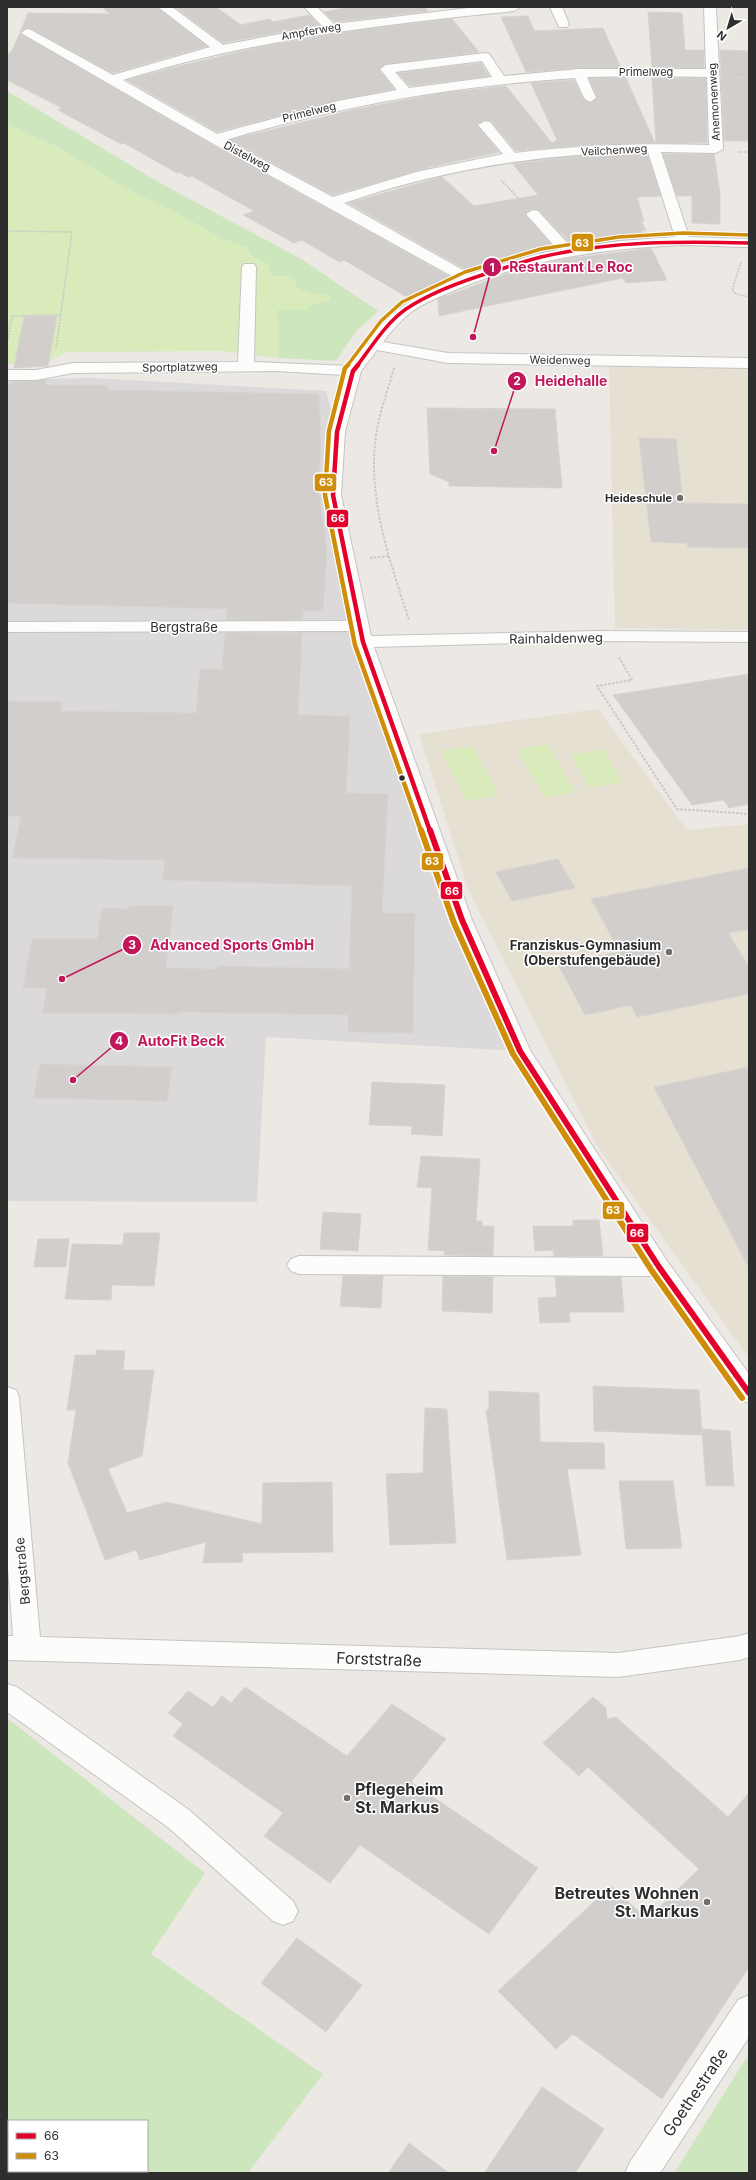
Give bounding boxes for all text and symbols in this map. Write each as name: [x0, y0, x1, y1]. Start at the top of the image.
north arrow: [708, 8, 748, 48]
street label: Ampferweg: [280, 19, 342, 43]
text: N: [714, 28, 729, 44]
street label: Anemonenweg: [705, 63, 723, 141]
street label: Primelweg: [619, 65, 673, 79]
street label: Primelweg: [281, 99, 337, 125]
street label: Distelweg: [221, 138, 273, 174]
street label: Veilchenweg: [580, 141, 648, 159]
line badge: 63: [571, 233, 594, 252]
text: 63: [575, 236, 589, 250]
callout: Restaurant Le Roc: [482, 254, 641, 280]
text: Restaurant Le Roc: [509, 258, 633, 275]
text: 1: [489, 260, 495, 275]
street label: Weidenweg: [529, 352, 591, 368]
street label: Sportplatzweg: [142, 359, 218, 375]
callout: Heidehalle: [507, 368, 615, 394]
text: Heidehalle: [535, 372, 607, 389]
text: 2: [513, 373, 521, 388]
line badge: 63: [314, 473, 337, 492]
text: 63: [319, 475, 333, 489]
place label: Heideschule: [605, 491, 672, 505]
marker: Heideschule: [675, 493, 685, 503]
line badge: 66: [326, 509, 349, 528]
text: 66: [331, 511, 345, 525]
street label: Bergstraße: [150, 619, 218, 635]
street label: Rainhaldenweg: [509, 629, 603, 647]
unlabelled marker: [397, 773, 407, 783]
line badge: 63: [421, 852, 444, 871]
text: 63: [425, 854, 439, 868]
line badge: 66: [440, 881, 463, 900]
text: 66: [445, 884, 459, 898]
callout: Advanced Sports GmbH: [122, 932, 322, 958]
text: Advanced Sports GmbH: [150, 936, 314, 953]
text: 3: [128, 937, 136, 952]
place label: Franziskus-Gymnasium (Oberstufengebäude): [510, 937, 661, 968]
marker: Franziskus-Gymnasium (Oberstufengebäude): [664, 947, 674, 957]
callout: AutoFit Beck: [109, 1028, 232, 1054]
text: AutoFit Beck: [137, 1032, 225, 1049]
text: 4: [115, 1033, 123, 1048]
line badge: 63: [602, 1201, 625, 1220]
text: 63: [606, 1203, 620, 1217]
line badge: 66: [626, 1223, 649, 1243]
text: 66: [630, 1226, 644, 1240]
street label: Bergstraße: [11, 1537, 33, 1605]
street label: Forststraße: [336, 1648, 422, 1670]
place label: Pflegeheim St. Markus: [355, 1779, 444, 1817]
marker: Pflegeheim St. Markus: [342, 1793, 352, 1803]
place label: Betreutes Wohnen St. Markus: [554, 1883, 699, 1921]
marker: Betreutes Wohnen St. Markus: [702, 1897, 712, 1907]
street label: Goethestraße: [658, 2044, 732, 2140]
legend: [8, 2120, 148, 2172]
text: 66: [44, 2128, 59, 2143]
text: 63: [44, 2148, 59, 2163]

